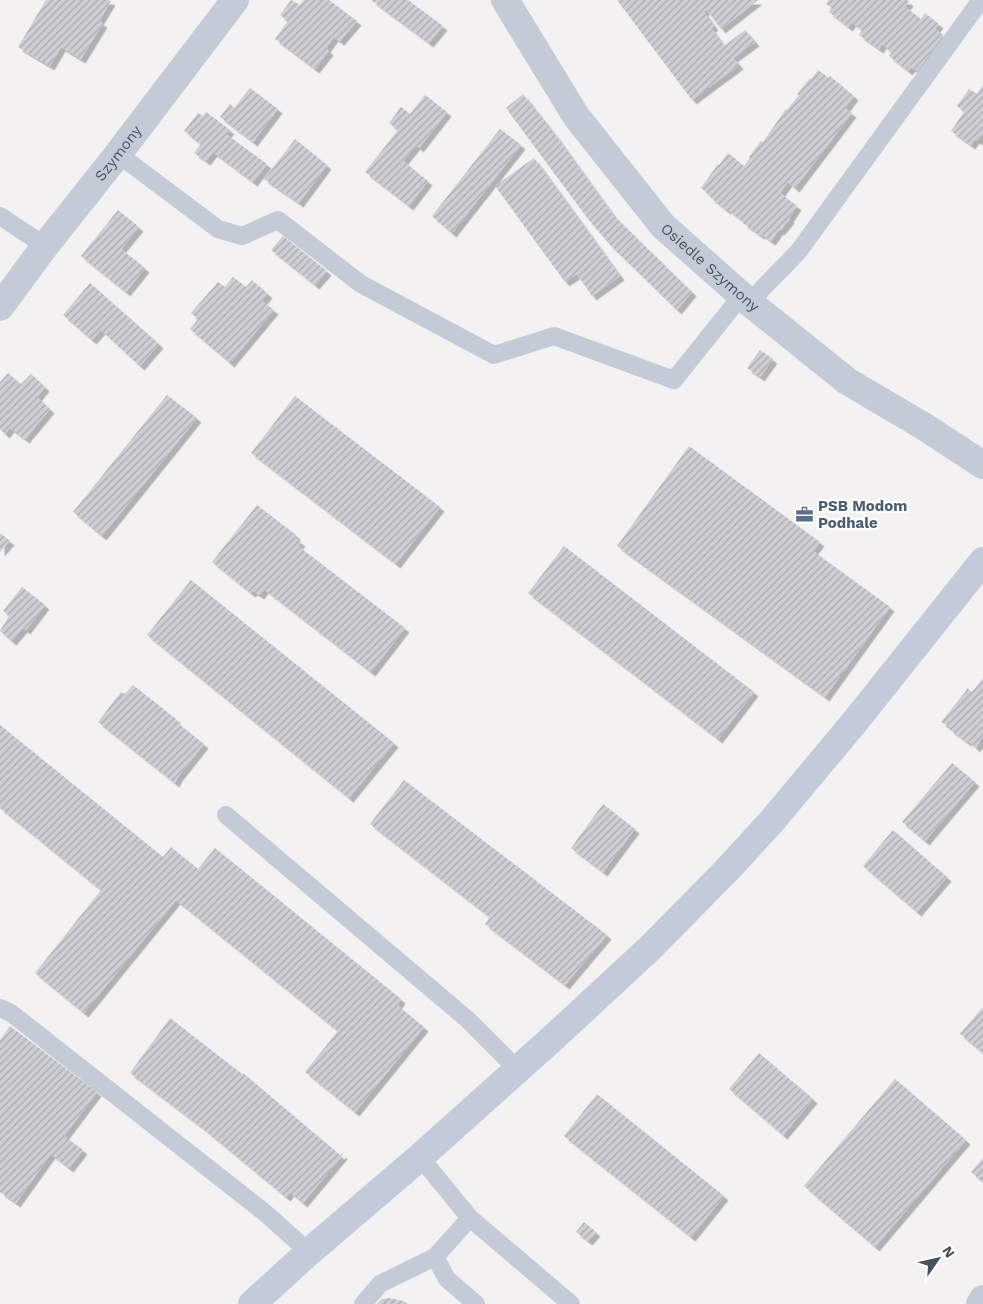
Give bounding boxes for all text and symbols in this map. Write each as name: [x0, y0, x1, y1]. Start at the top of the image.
street label: Szymony: [91, 122, 146, 185]
street label: Osiedle Szymony: [657, 219, 763, 316]
place label: PSB Modom Podhale: [818, 497, 907, 532]
office icon: PSB Modom Podhale: [794, 505, 814, 525]
north arrow: [913, 1234, 963, 1284]
text: N: [939, 1243, 958, 1261]

